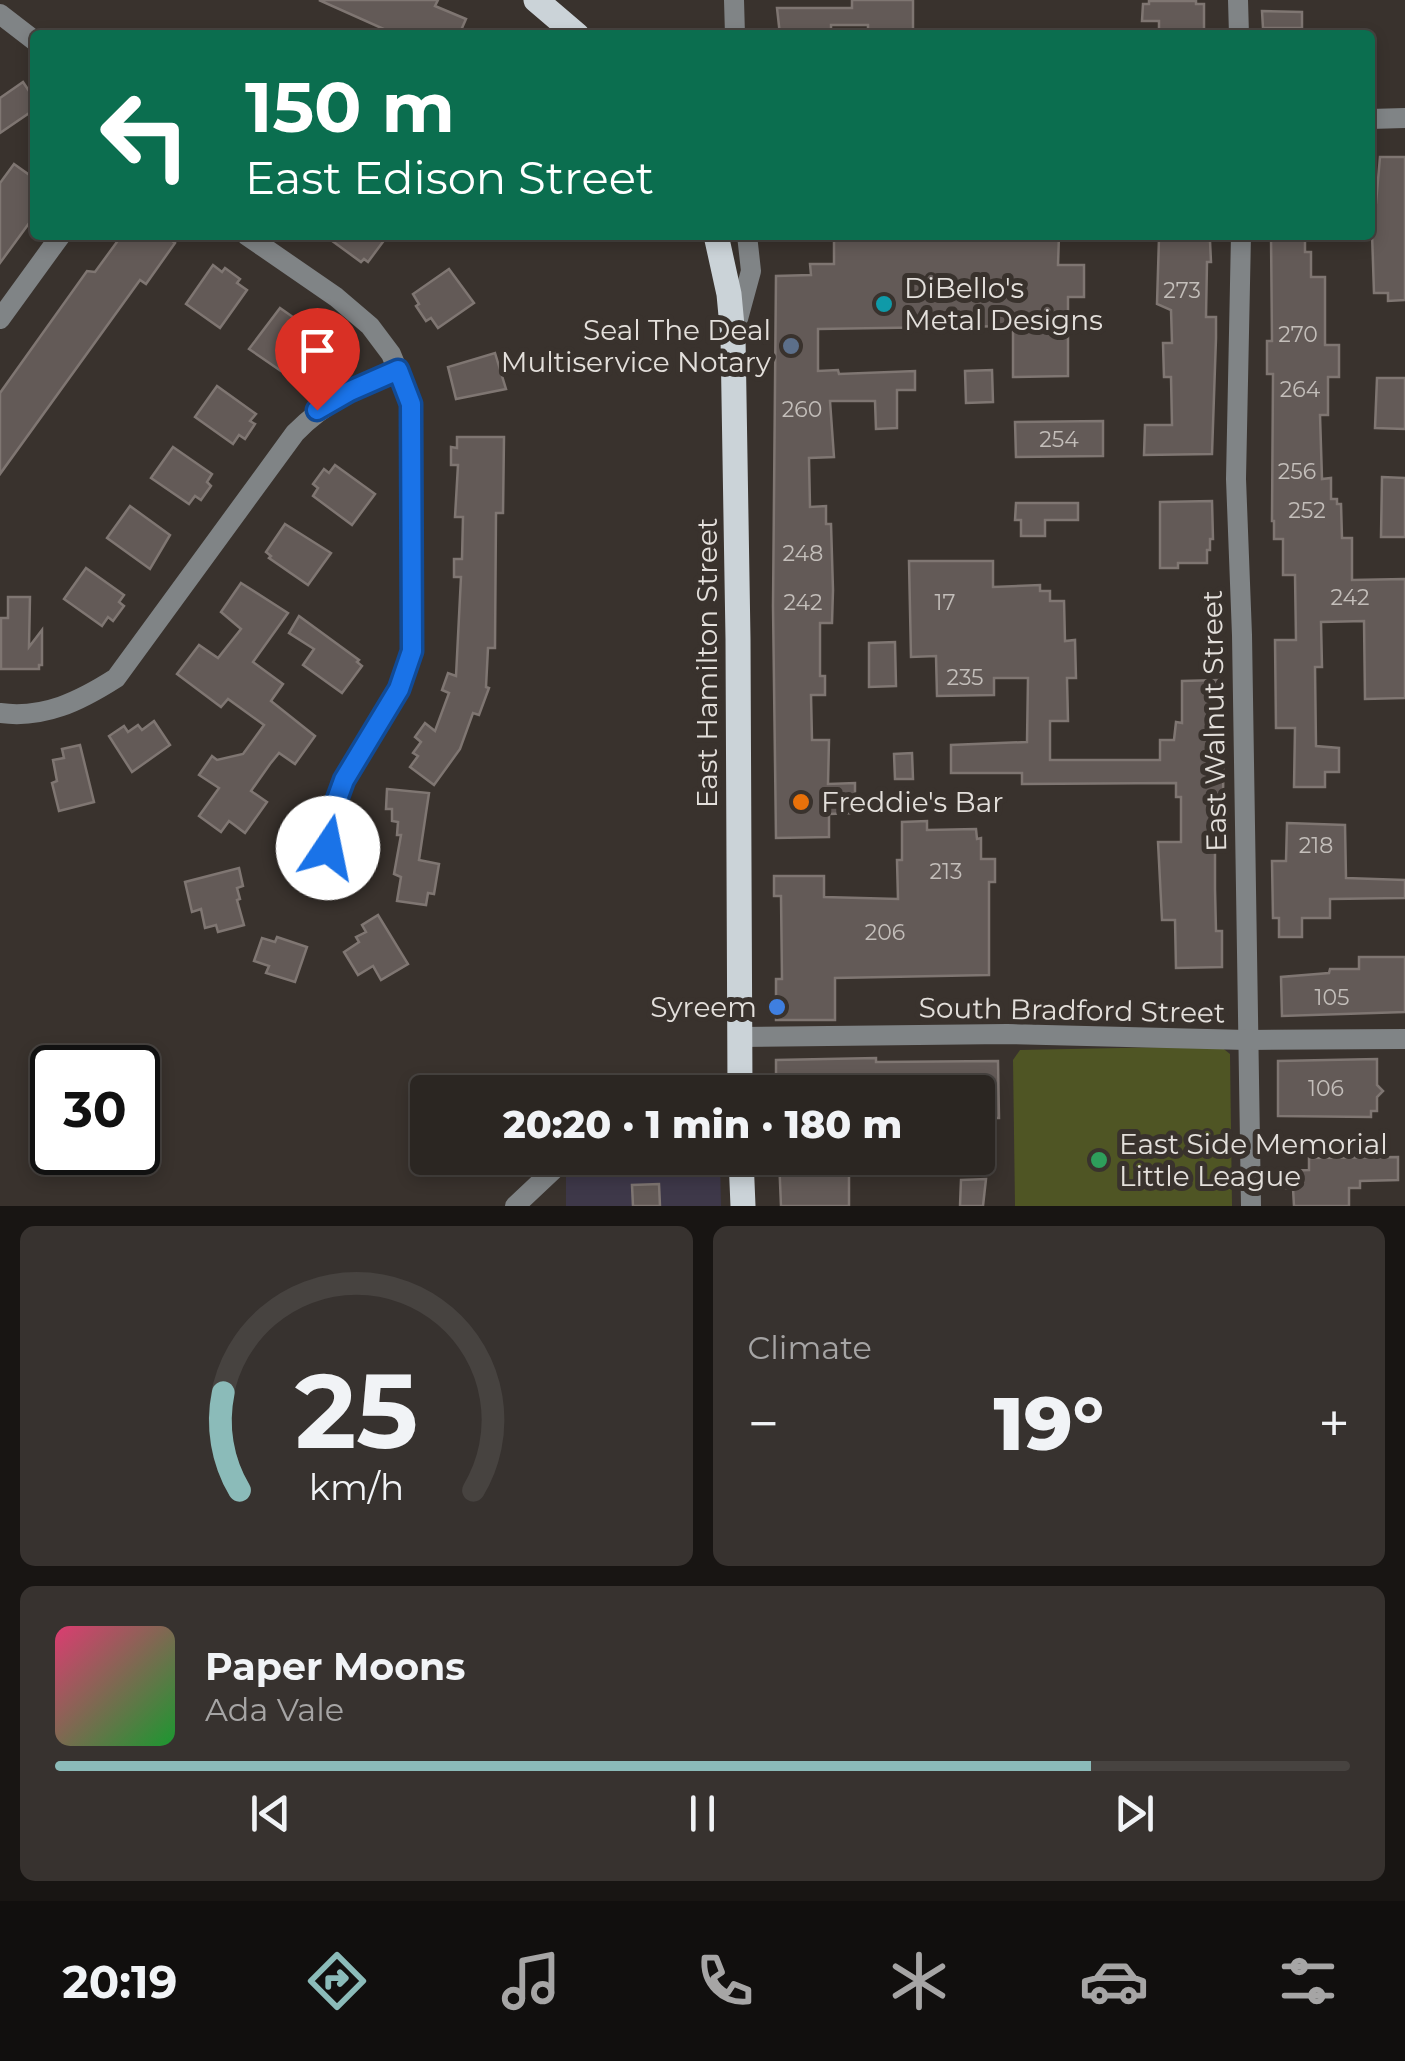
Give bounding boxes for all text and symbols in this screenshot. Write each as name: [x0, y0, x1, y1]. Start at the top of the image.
text: 150 m: [245, 64, 455, 150]
icon: left: [80, 70, 210, 200]
text: East Edison Street: [245, 150, 654, 205]
place label: DiBello's Metal Designs: [904, 271, 1103, 337]
house number: 273: [1163, 277, 1201, 304]
marker: DiBello's Metal Designs: [873, 293, 895, 315]
pin: [275, 308, 360, 411]
place label: Seal The Deal Multiservice Notary: [501, 313, 772, 379]
house number: 270: [1278, 321, 1318, 348]
icon: arrive: [290, 323, 345, 378]
marker: Seal The Deal Multiservice Notary: [780, 335, 802, 357]
house number: 264: [1280, 376, 1321, 403]
house number: 260: [782, 396, 822, 423]
house number: 254: [1039, 426, 1079, 453]
house number: 256: [1278, 458, 1316, 485]
house number: 252: [1288, 497, 1326, 524]
street label: East Hamilton Street: [690, 518, 724, 808]
house number: 248: [783, 540, 823, 567]
house number: 242: [1331, 584, 1370, 611]
house number: 242: [784, 589, 823, 616]
house number: 17: [935, 589, 955, 616]
street label: East Walnut Street: [1195, 590, 1233, 852]
house number: 235: [946, 664, 984, 691]
place label: Freddie's Bar: [821, 785, 1003, 819]
marker: Freddie's Bar: [790, 791, 812, 813]
position arrow: [276, 796, 380, 900]
house number: 218: [1299, 832, 1333, 859]
house number: 213: [930, 858, 962, 885]
house number: 206: [865, 919, 905, 946]
house number: 105: [1315, 984, 1349, 1011]
place label: Syreem: [650, 990, 757, 1024]
street label: South Bradford Street: [918, 990, 1226, 1030]
marker: Syreem: [766, 996, 788, 1018]
speed limit sign: 30: [30, 1045, 160, 1175]
house number: 106: [1308, 1075, 1344, 1102]
text: 20:20 · 1 min · 180 m: [503, 1101, 902, 1148]
place label: East Side Memorial Little League: [1119, 1127, 1388, 1193]
marker: East Side Memorial Little League: [1088, 1149, 1110, 1171]
text: Climate: [748, 1328, 872, 1367]
text: 25: [295, 1347, 418, 1474]
text: 19°: [994, 1377, 1104, 1469]
text: −: [748, 1390, 779, 1457]
text: +: [1318, 1390, 1350, 1457]
text: km/h: [309, 1465, 404, 1509]
text: Paper Moons: [205, 1643, 466, 1690]
text: Ada Vale: [205, 1690, 344, 1729]
icon: previous: [243, 1786, 298, 1841]
icon: pause: [675, 1786, 730, 1841]
icon: next: [1107, 1786, 1162, 1841]
icon: directions: [302, 1946, 372, 2016]
icon: music: [496, 1946, 566, 2016]
icon: phone: [690, 1946, 760, 2016]
icon: climate: [884, 1946, 954, 2016]
icon: car: [1079, 1946, 1149, 2016]
icon: filters: [1273, 1946, 1343, 2016]
text: 20:19: [62, 1954, 177, 2009]

